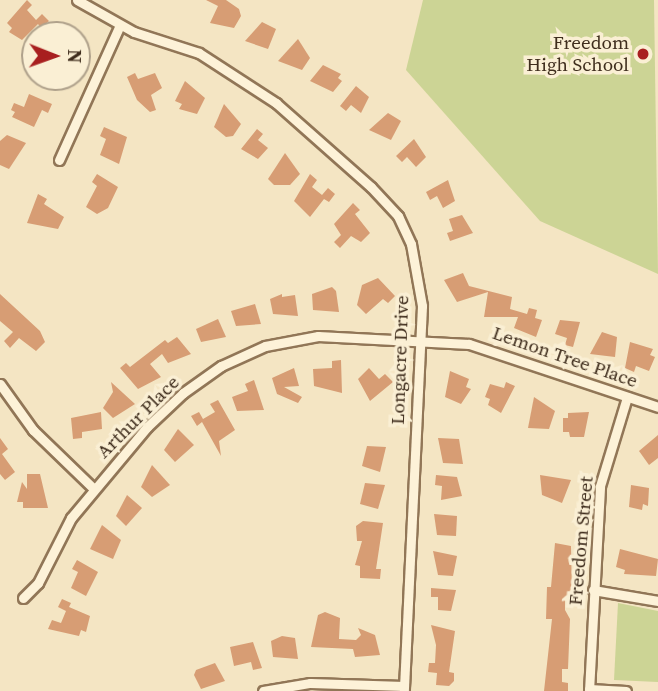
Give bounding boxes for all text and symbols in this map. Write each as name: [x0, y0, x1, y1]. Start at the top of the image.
north arrow: [21, 21, 91, 91]
place label: Freedom High School: [526, 32, 629, 76]
marker: Freedom High School: [635, 46, 651, 62]
text: N: [62, 49, 88, 63]
street label: Longacre Drive: [386, 295, 414, 425]
street label: Lemon Tree Place: [489, 321, 641, 393]
street label: Arthur Place: [92, 371, 184, 463]
street label: Freedom Street: [564, 475, 598, 607]

